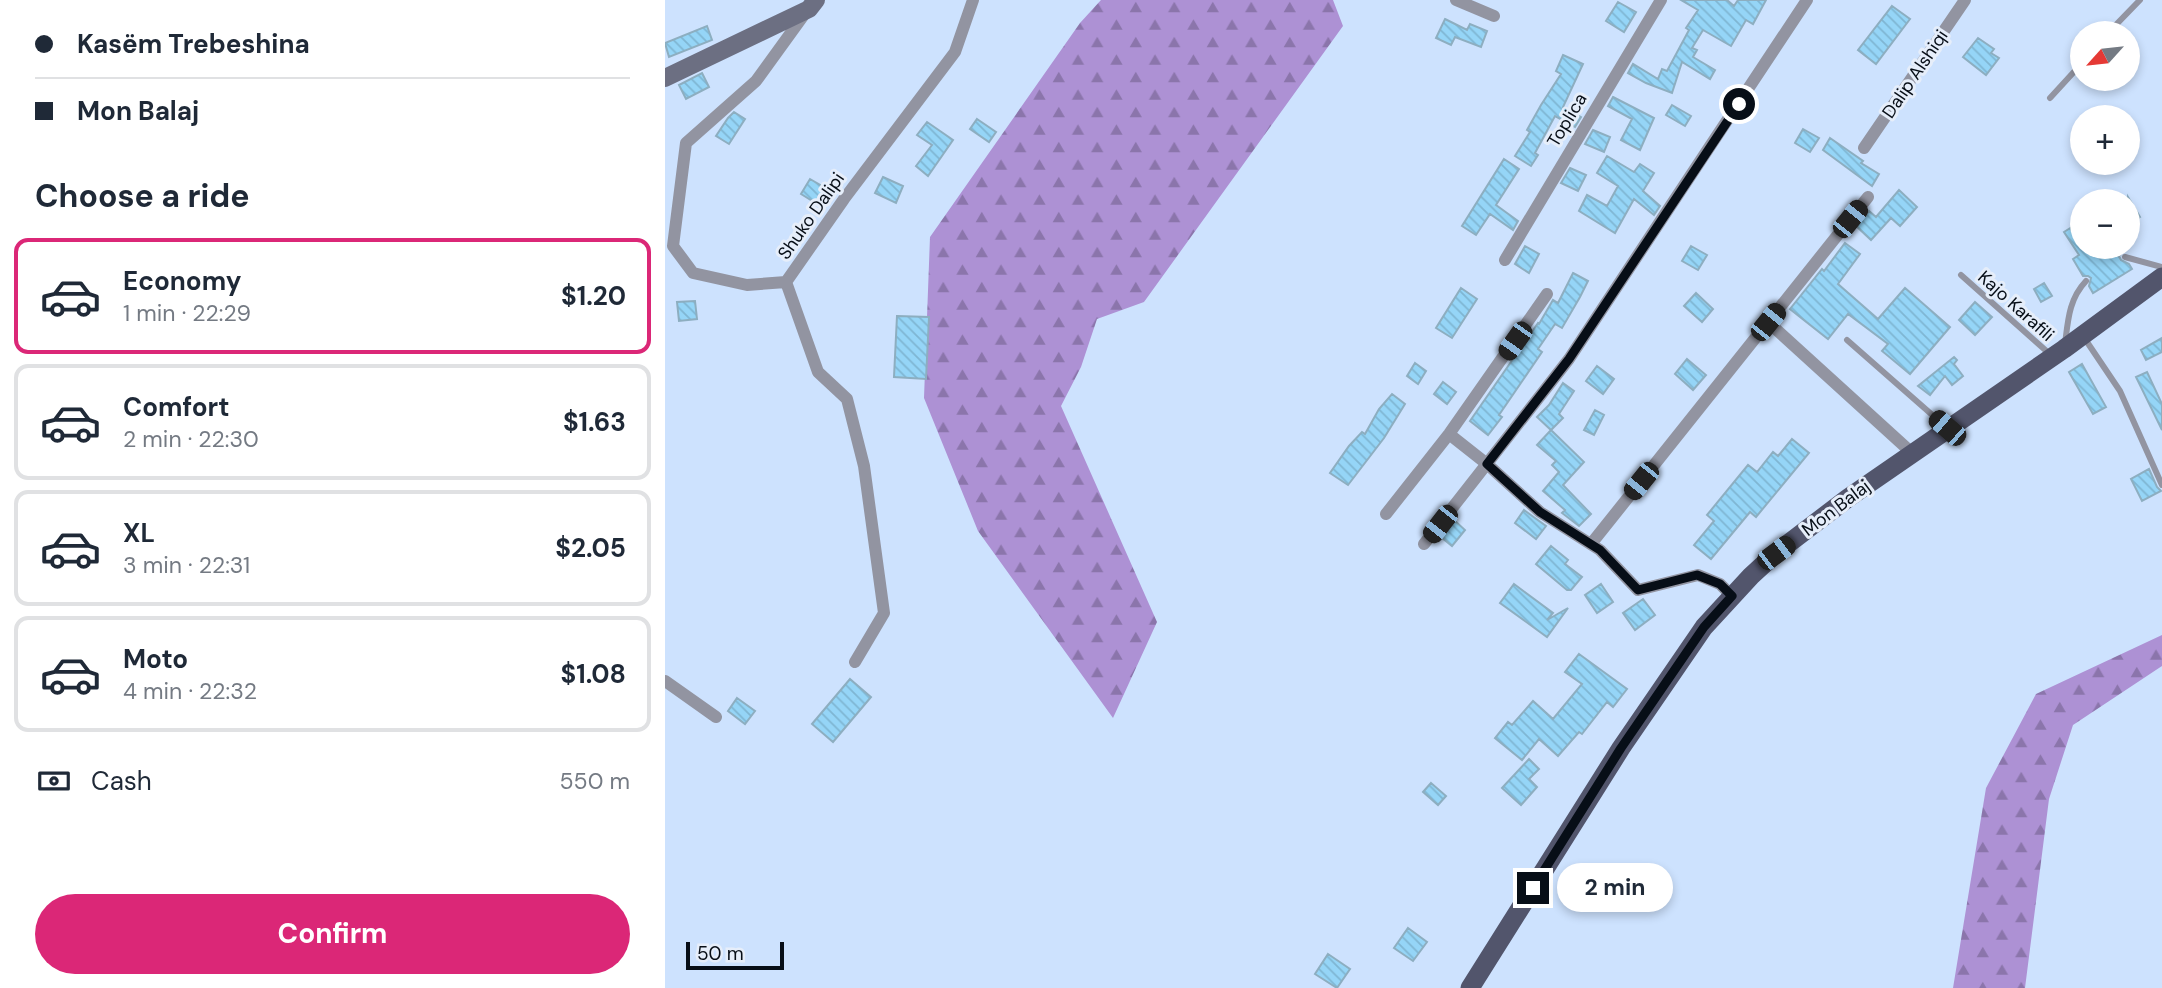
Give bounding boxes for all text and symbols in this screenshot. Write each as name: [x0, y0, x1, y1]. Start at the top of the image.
north arrow: [2070, 21, 2140, 91]
map controls: [2070, 21, 2140, 259]
street label: Dalip Alshiqi: [1877, 25, 1953, 123]
text: Kasëm Trebeshina: [77, 27, 310, 61]
route start: [1723, 88, 1755, 120]
street label: Toplica: [1542, 89, 1592, 151]
text: Mon Balaj: [77, 94, 199, 128]
button: +: [2070, 105, 2140, 175]
street label: Shuko Dalipi: [772, 168, 850, 264]
text: Choose a ride: [35, 175, 250, 217]
button: −: [2070, 189, 2140, 259]
car: [1829, 196, 1872, 242]
text: Economy: [123, 264, 241, 298]
icon: car: [39, 265, 102, 328]
street label: Kajo Karafili: [1973, 265, 2059, 347]
text: $1.20: [561, 279, 626, 313]
text: 1 min · 22:29: [123, 298, 251, 328]
car: [1747, 299, 1790, 345]
car: [1495, 318, 1536, 364]
text: Comfort: [123, 390, 229, 424]
icon: car: [39, 391, 102, 454]
text: $1.63: [563, 405, 626, 439]
car: [1925, 406, 1970, 450]
text: 2 min · 22:30: [123, 424, 259, 454]
car: [1620, 458, 1663, 504]
street label: Mon Balaj: [1797, 474, 1875, 542]
car: [1419, 501, 1462, 547]
text: XL: [123, 516, 155, 550]
icon: car: [39, 517, 102, 580]
text: $2.05: [555, 531, 626, 565]
car: [1753, 532, 1800, 574]
text: 3 min · 22:31: [123, 550, 250, 580]
text: Moto: [123, 642, 188, 676]
icon: car: [39, 643, 102, 706]
text: $1.08: [561, 657, 626, 691]
text: 4 min · 22:32: [123, 676, 257, 706]
icon: cash: [35, 762, 73, 800]
text: Cash: [91, 764, 152, 798]
text: 550 m: [560, 766, 630, 796]
callout: 2 min: [1557, 864, 1673, 912]
route end: [1517, 872, 1549, 904]
text: 2 min: [1585, 872, 1645, 902]
button: Confirm: [35, 894, 630, 974]
scale bar: [686, 939, 784, 971]
text: 50 m: [697, 941, 744, 966]

